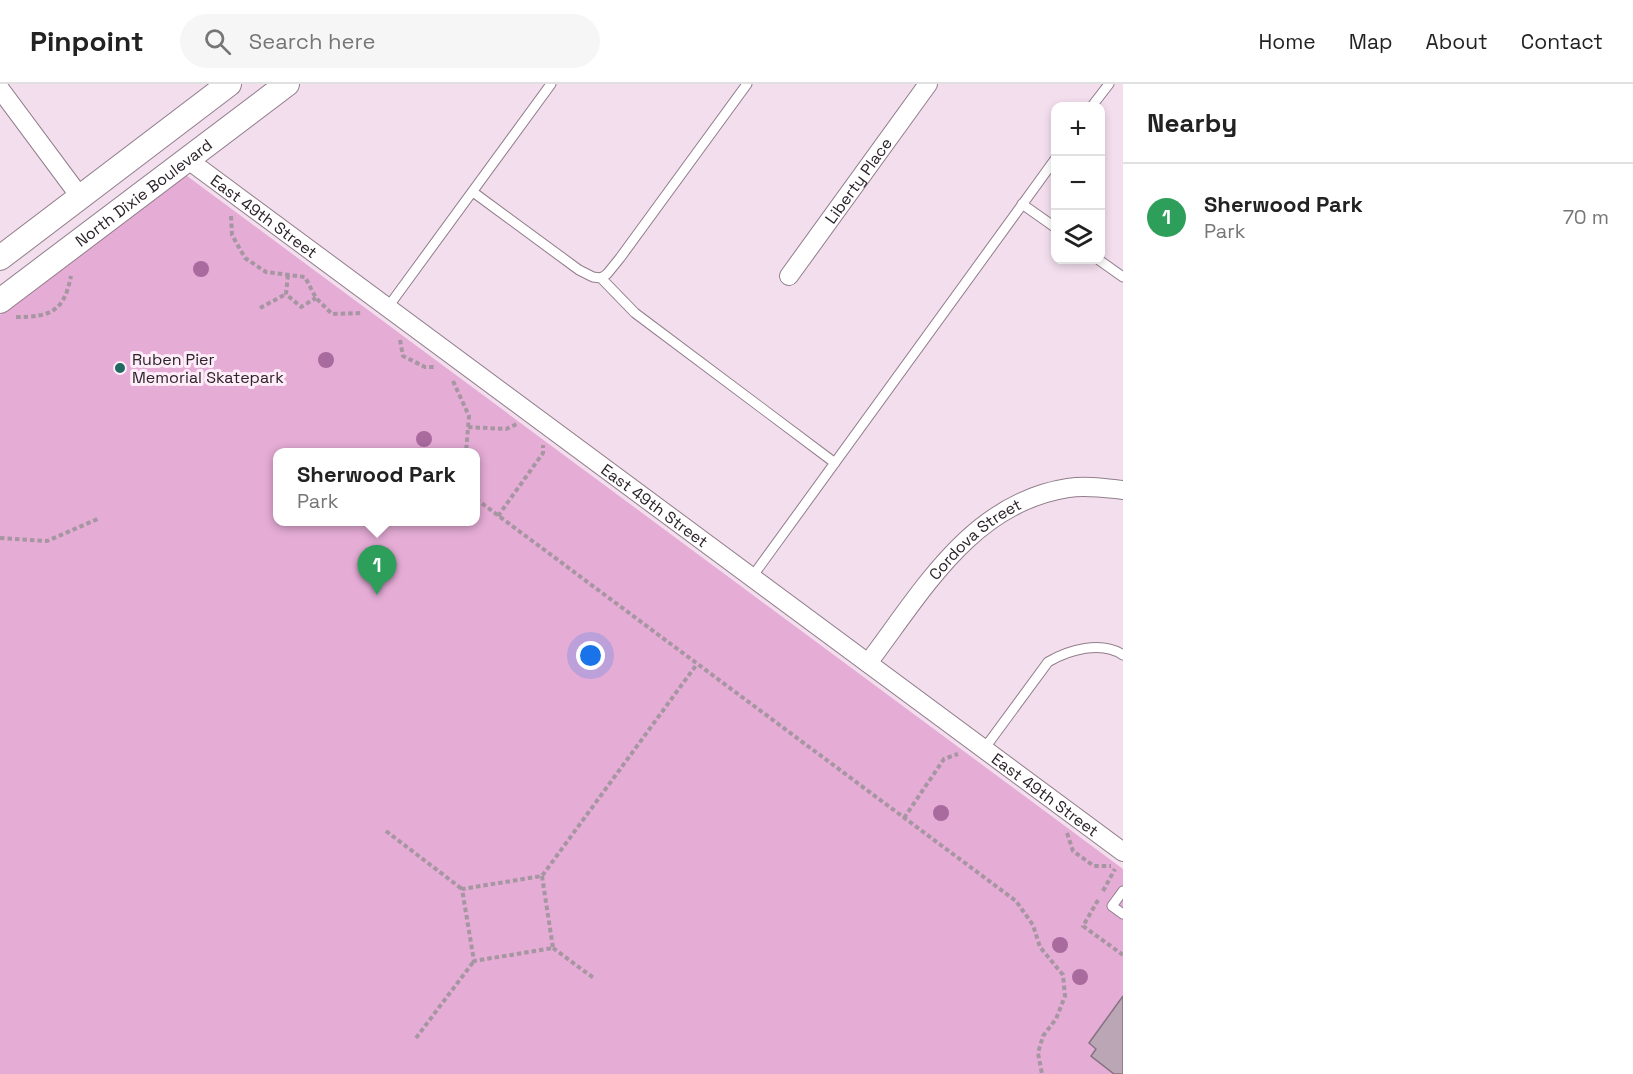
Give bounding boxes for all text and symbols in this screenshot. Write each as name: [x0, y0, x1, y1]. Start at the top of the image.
search box: [180, 14, 600, 68]
text: Pinpoint: [30, 23, 144, 59]
icon: search: [201, 25, 234, 58]
text: Search here: [249, 27, 375, 55]
text: Home: [1258, 28, 1316, 55]
text: Map: [1349, 28, 1393, 55]
text: About: [1426, 28, 1488, 55]
text: Contact: [1521, 28, 1603, 55]
map controls: [1051, 102, 1105, 264]
button: +: [1051, 102, 1105, 156]
text: Nearby: [1147, 106, 1237, 140]
street label: Liberty Place: [820, 133, 897, 228]
street label: North Dixie Boulevard: [71, 134, 217, 251]
button: −: [1051, 156, 1105, 210]
street label: East 49th Street: [206, 170, 322, 263]
text: Sherwood Park: [1204, 190, 1363, 218]
text: 1: [1162, 204, 1171, 230]
text: 70 m: [1563, 204, 1609, 230]
button: layers: [1051, 210, 1105, 264]
text: Park: [1204, 218, 1246, 244]
place label: Ruben Pier Memorial Skatepark: [132, 349, 284, 388]
marker: Ruben Pier Memorial Skatepark: [113, 361, 127, 375]
popup: [273, 448, 480, 526]
street label: East 49th Street: [597, 459, 712, 552]
text: Sherwood Park: [297, 460, 456, 488]
text: Park: [297, 488, 339, 514]
street label: Cordova Street: [924, 494, 1025, 584]
pin: 1: [358, 546, 397, 595]
your location: [576, 641, 605, 670]
street label: East 49th Street: [987, 748, 1103, 841]

